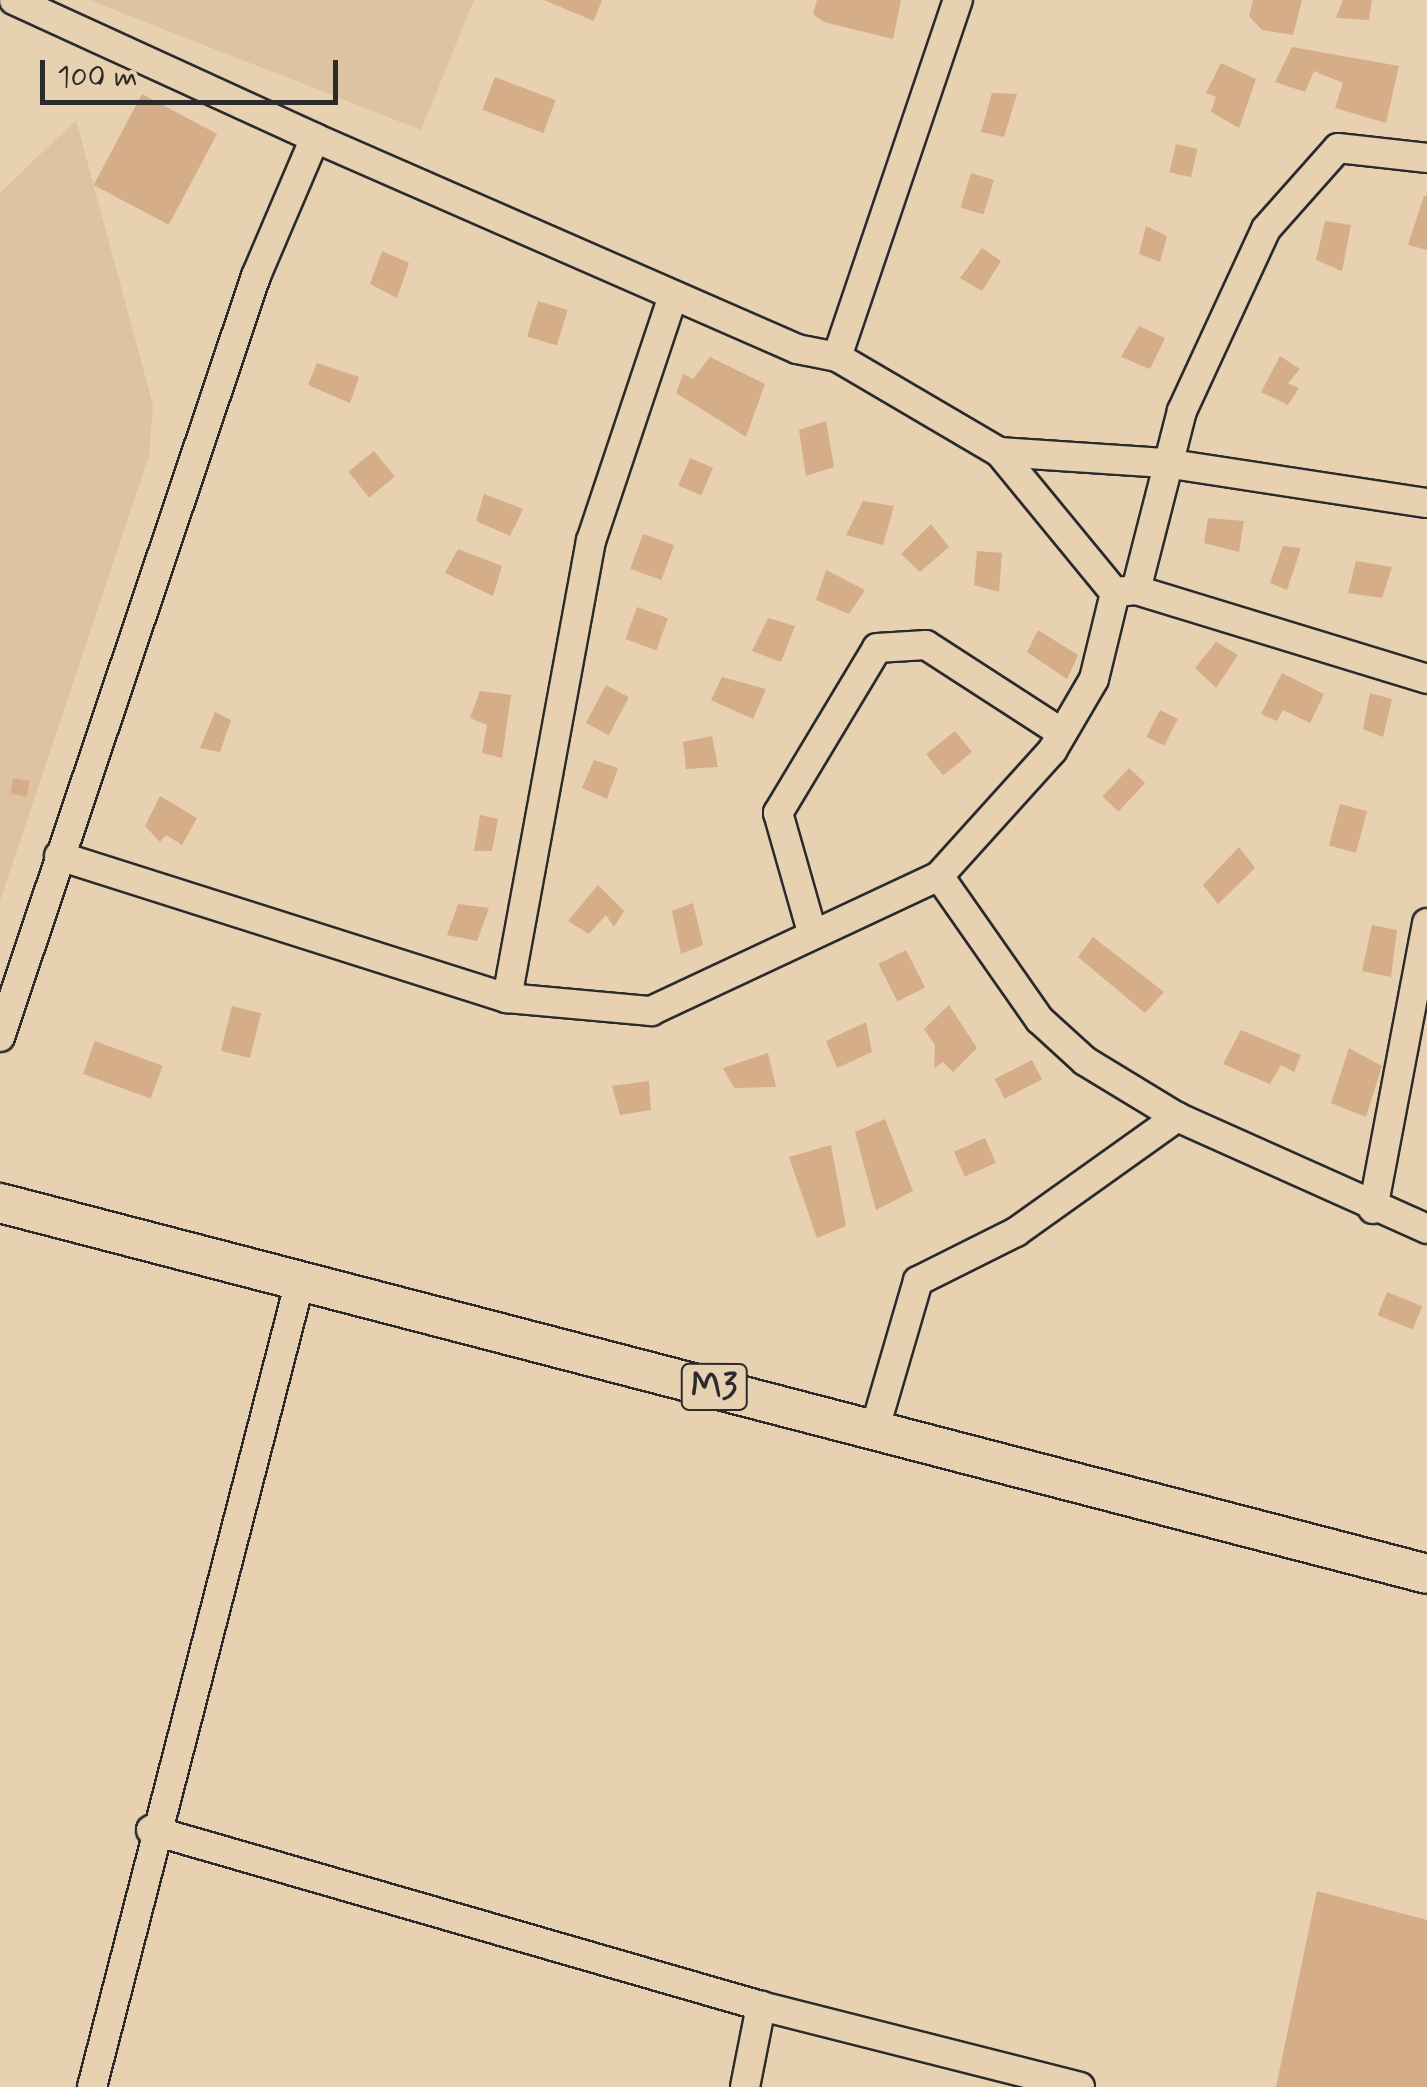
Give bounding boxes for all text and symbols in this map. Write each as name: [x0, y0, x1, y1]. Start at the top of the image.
scale bar: [45, 40, 342, 102]
text: 100 m: [57, 58, 138, 97]
road number: M3: [679, 1357, 749, 1417]

